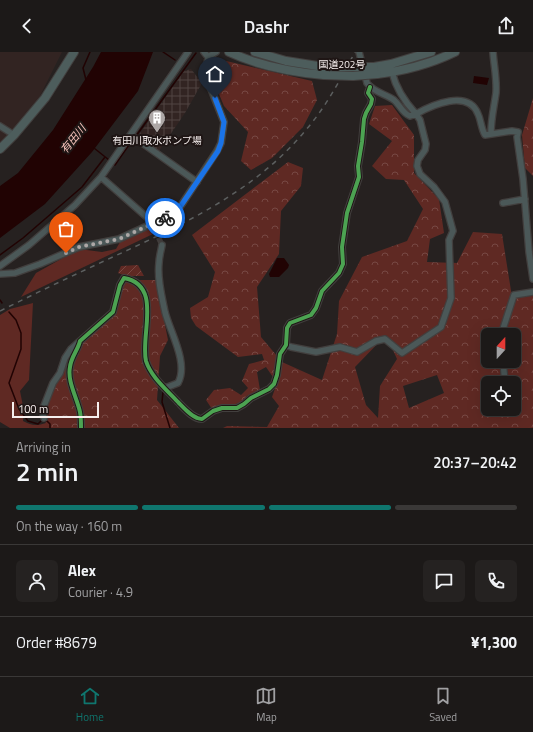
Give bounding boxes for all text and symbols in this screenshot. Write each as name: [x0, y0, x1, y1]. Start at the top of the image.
text: Dashr: [244, 13, 289, 40]
icon: back: [16, 15, 38, 37]
icon: share: [495, 15, 517, 37]
pin: [198, 57, 232, 98]
street label: 国道202号: [319, 57, 365, 72]
icon: home: [204, 63, 226, 85]
building icon: 有田川取水ポンプ場: [147, 108, 167, 133]
water label: 有田川: [56, 120, 90, 157]
place label: 有田川取水ポンプ場: [112, 133, 202, 148]
courier: [145, 198, 185, 238]
icon: bike: [154, 207, 176, 229]
pin: [49, 212, 83, 253]
icon: bag: [55, 218, 77, 240]
north arrow: [481, 328, 521, 368]
map controls: [481, 328, 521, 416]
button: locate: [481, 376, 521, 416]
scale bar: [12, 400, 99, 419]
text: 100 m: [18, 401, 48, 417]
text: Arriving in: [16, 437, 71, 457]
text: 20:37–20:42: [433, 451, 517, 474]
text: 2 min: [16, 452, 79, 491]
text: On the way · 160 m: [16, 516, 122, 536]
text: Alex: [68, 559, 96, 582]
button: person: [16, 560, 58, 602]
button: chat: [423, 560, 465, 602]
button: phone: [475, 560, 517, 602]
text: Courier · 4.9: [68, 582, 133, 602]
text: Order #8679: [16, 631, 97, 654]
text: ¥1,300: [471, 631, 517, 654]
tab: Home: [76, 685, 104, 725]
tab: Map: [255, 685, 277, 725]
tab: Saved: [429, 685, 457, 725]

